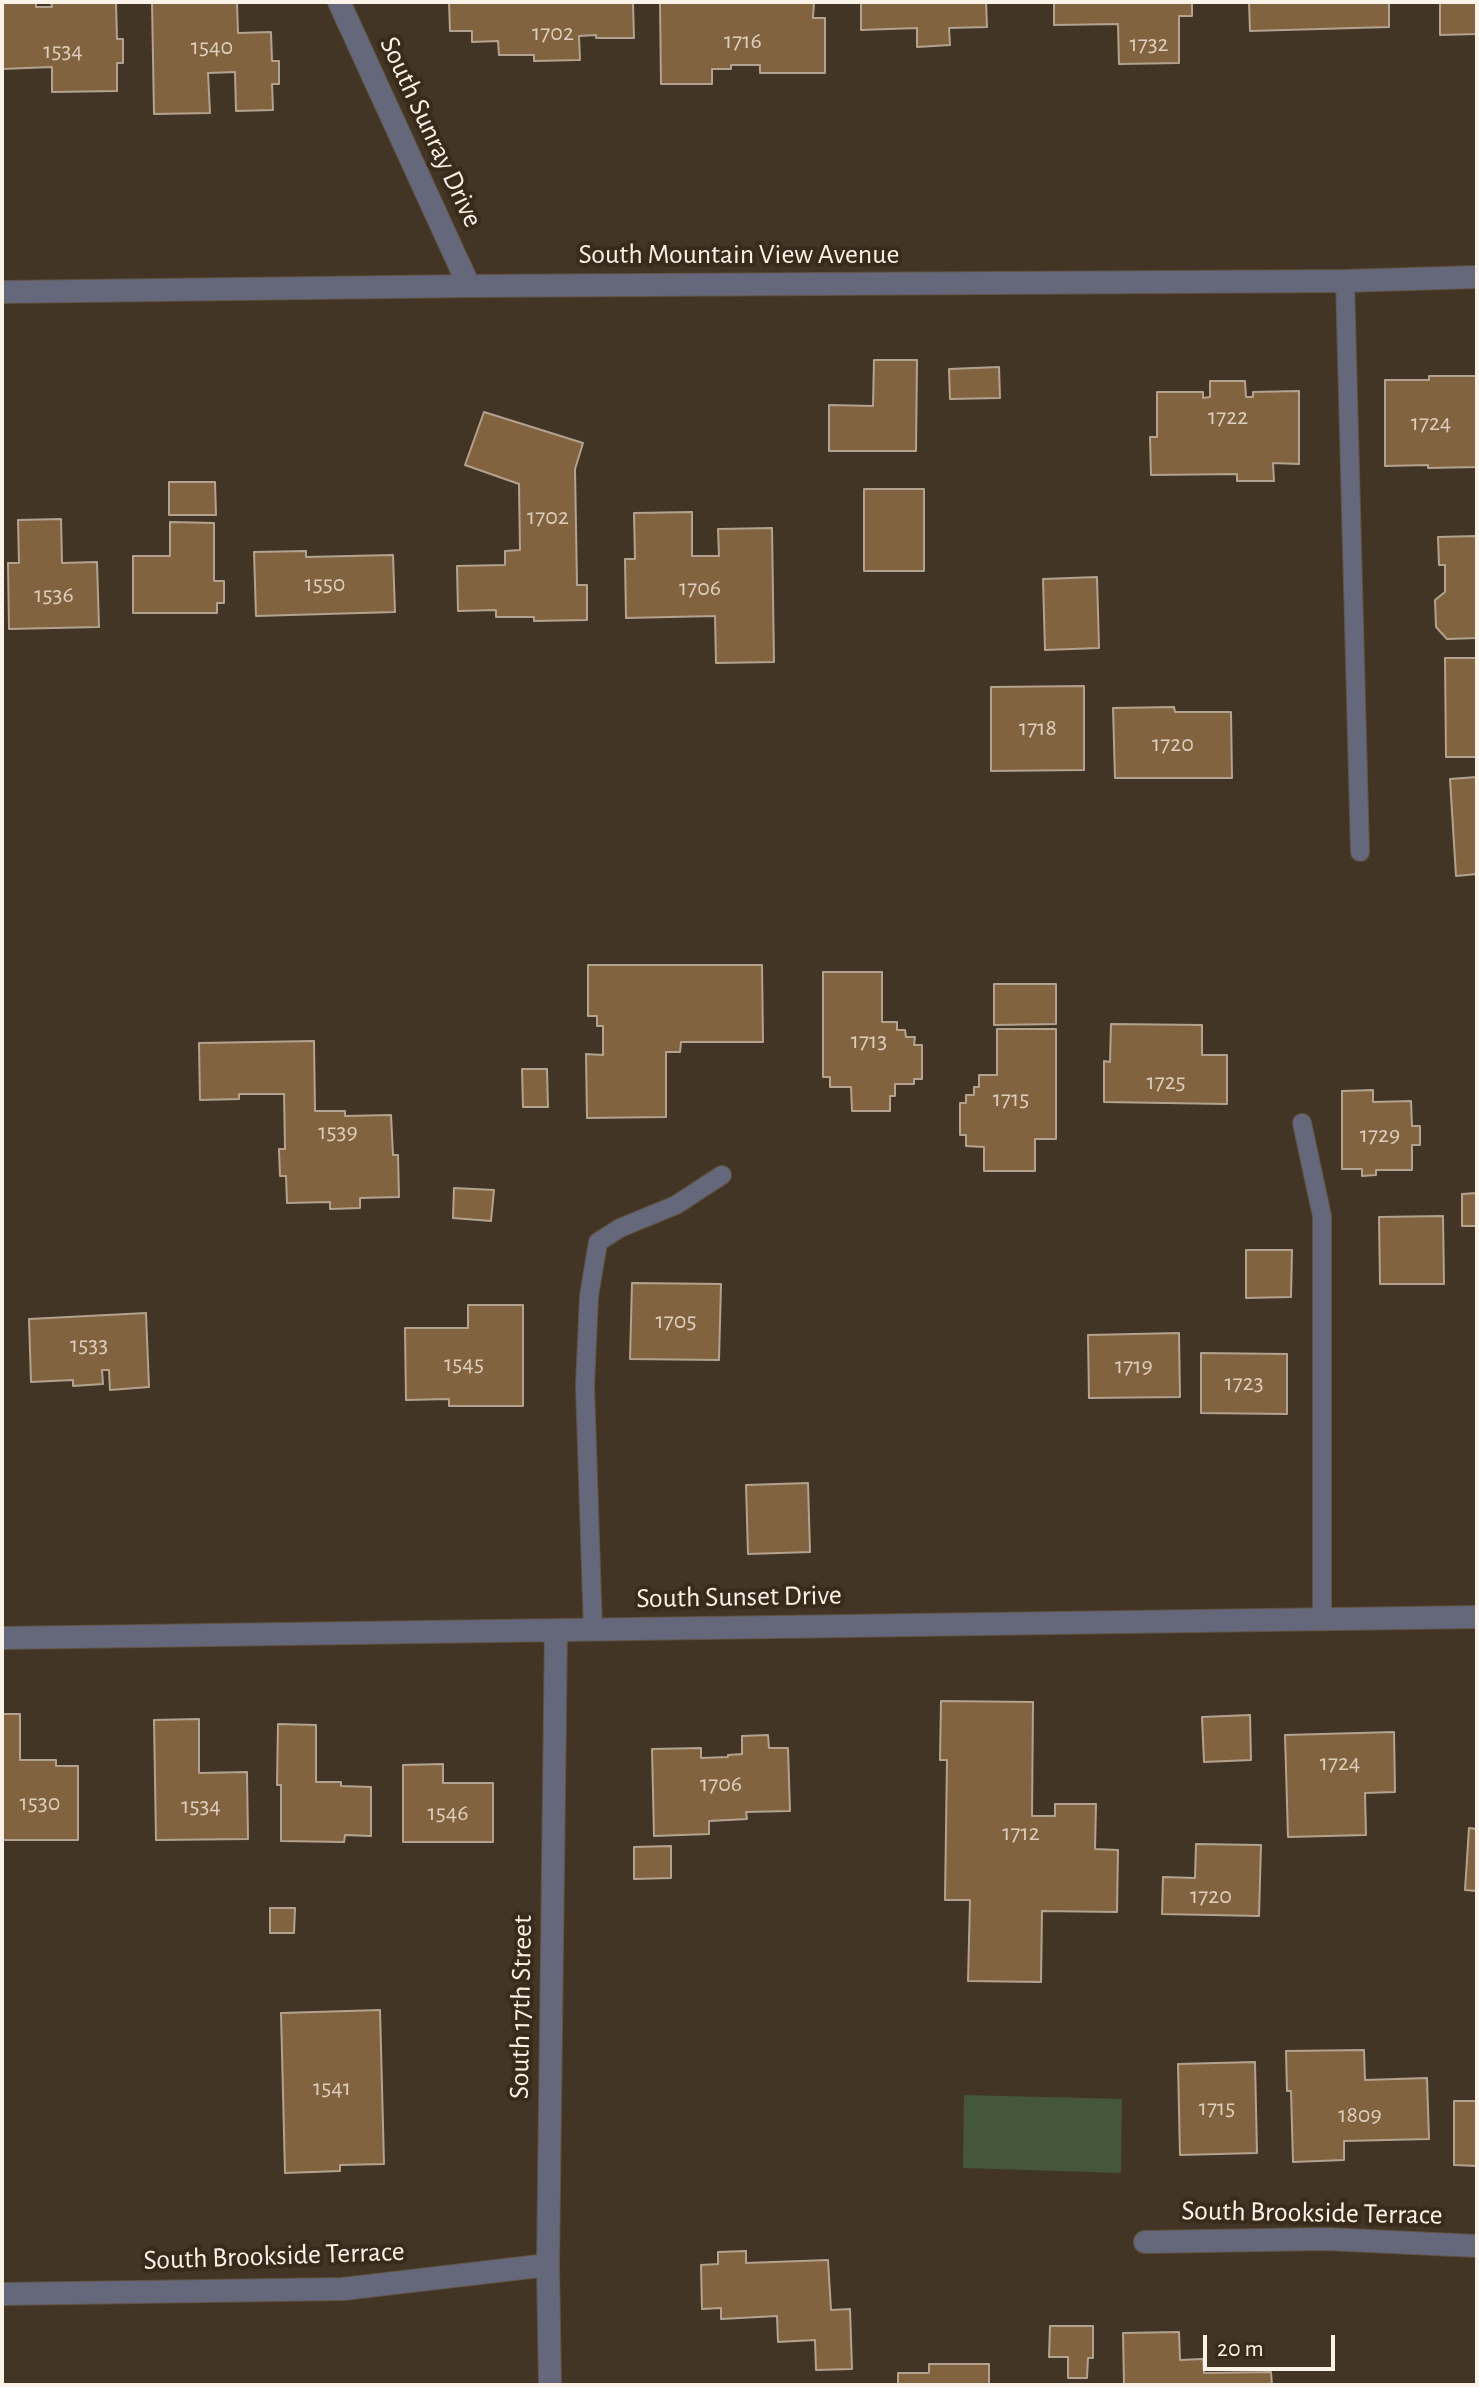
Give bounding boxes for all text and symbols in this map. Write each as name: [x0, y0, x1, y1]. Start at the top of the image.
house number: 1702: [532, 19, 574, 47]
house number: 1716: [724, 27, 762, 55]
house number: 1732: [1129, 30, 1169, 58]
street label: South Sunray Drive: [372, 31, 490, 233]
house number: 1540: [191, 33, 233, 61]
house number: 1534: [43, 37, 83, 65]
street label: South Mountain View Avenue: [579, 238, 899, 272]
house number: 1722: [1208, 403, 1248, 431]
house number: 1724: [1411, 409, 1451, 437]
house number: 1702: [527, 503, 569, 531]
house number: 1550: [305, 570, 345, 598]
house number: 1706: [679, 574, 721, 602]
house number: 1536: [34, 581, 74, 609]
house number: 1718: [1019, 714, 1057, 742]
house number: 1720: [1152, 730, 1194, 758]
house number: 1713: [851, 1027, 887, 1055]
house number: 1725: [1146, 1068, 1186, 1096]
house number: 1715: [993, 1085, 1029, 1113]
house number: 1539: [318, 1118, 358, 1146]
house number: 1729: [1360, 1121, 1400, 1149]
house number: 1705: [656, 1307, 696, 1335]
house number: 1533: [70, 1331, 108, 1359]
house number: 1545: [444, 1350, 484, 1378]
house number: 1719: [1115, 1352, 1153, 1380]
house number: 1723: [1224, 1369, 1264, 1397]
street label: South Sunset Drive: [636, 1578, 842, 1616]
house number: 1724: [1320, 1749, 1360, 1777]
house number: 1706: [700, 1770, 742, 1798]
house number: 1530: [20, 1789, 60, 1817]
house number: 1534: [181, 1792, 221, 1820]
house number: 1546: [427, 1799, 469, 1827]
house number: 1712: [1002, 1819, 1040, 1847]
house number: 1720: [1190, 1882, 1232, 1910]
street label: South 17th Street: [503, 1915, 539, 2099]
house number: 1541: [313, 2074, 351, 2102]
house number: 1715: [1199, 2094, 1235, 2122]
house number: 1809: [1338, 2101, 1382, 2129]
street label: South Brookside Terrace: [1181, 2194, 1443, 2232]
street label: South Brookside Terrace: [143, 2235, 405, 2277]
scale bar: [1207, 2319, 1339, 2369]
text: 20 m: [1217, 2337, 1264, 2361]

